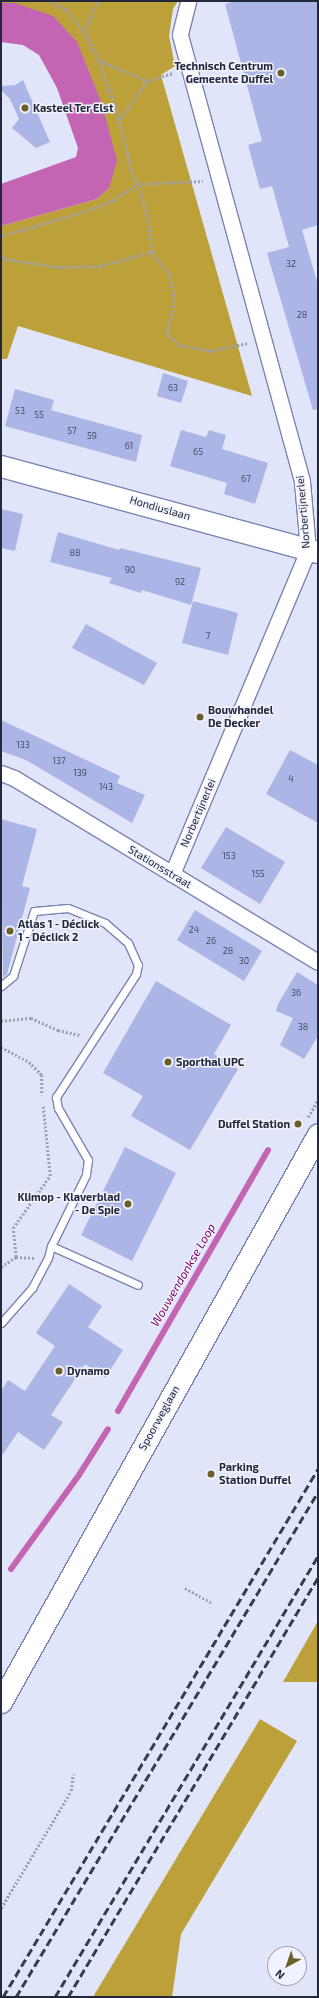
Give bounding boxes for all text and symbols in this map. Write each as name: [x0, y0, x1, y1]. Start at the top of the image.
place label: Technisch Centrum Gemeente Duffel: [174, 60, 273, 86]
marker: Technisch Centrum Gemeente Duffel: [276, 68, 286, 78]
place label: Kasteel Ter Elst: [33, 101, 114, 115]
marker: Kasteel Ter Elst: [20, 103, 30, 113]
house number: 32: [286, 259, 296, 269]
house number: 28: [297, 310, 307, 320]
house number: 63: [168, 383, 178, 393]
house number: 53: [15, 406, 25, 416]
house number: 55: [34, 410, 44, 420]
house number: 57: [67, 426, 77, 436]
house number: 59: [87, 431, 97, 441]
house number: 61: [125, 441, 133, 451]
house number: 65: [193, 447, 203, 457]
house number: 67: [241, 474, 251, 484]
street label: Norbertijnerlei: [293, 475, 313, 549]
street label: Hondiuslaan: [128, 493, 192, 523]
house number: 88: [70, 548, 80, 558]
house number: 90: [125, 565, 135, 575]
house number: 92: [175, 577, 185, 587]
house number: 7: [206, 631, 210, 641]
place label: Bouwhandel De Decker: [208, 704, 273, 730]
marker: Bouwhandel De Decker: [195, 712, 205, 722]
house number: 133: [16, 740, 30, 750]
house number: 137: [52, 756, 66, 766]
house number: 139: [73, 768, 87, 778]
house number: 4: [288, 774, 294, 784]
street label: Norbertijnerlei: [178, 777, 218, 849]
house number: 143: [99, 782, 113, 792]
street label: Stationsstraat: [126, 843, 194, 891]
house number: 153: [222, 851, 236, 861]
house number: 155: [251, 869, 265, 879]
place label: Atlas 1 - Déclick 1 - Déclick 2: [18, 918, 99, 944]
house number: 24: [189, 925, 199, 935]
marker: Atlas 1 - Déclick 1 - Déclick 2: [5, 926, 15, 936]
house number: 26: [206, 936, 216, 946]
house number: 28: [223, 946, 233, 956]
house number: 30: [239, 956, 249, 966]
house number: 36: [291, 988, 301, 998]
house number: 38: [298, 1022, 308, 1032]
place label: Sporthal UPC: [176, 1055, 244, 1069]
marker: Sporthal UPC: [163, 1057, 173, 1067]
place label: Duffel Station: [218, 1117, 290, 1131]
marker: Duffel Station: [293, 1119, 303, 1129]
place label: Klimop - Klaverblad - De Spie: [17, 1191, 120, 1217]
marker: Klimop - Klaverblad - De Spie: [123, 1199, 133, 1209]
water label: Wouwendonkse Loop: [148, 1221, 218, 1329]
place label: Dynamo: [67, 1364, 110, 1378]
marker: Dynamo: [54, 1366, 64, 1376]
street label: Spoorweglaan: [136, 1383, 182, 1453]
place label: Parking Station Duffel: [219, 1461, 291, 1487]
marker: Parking Station Duffel: [206, 1469, 216, 1479]
north arrow: [267, 1946, 307, 1986]
text: N: [272, 1967, 287, 1982]

